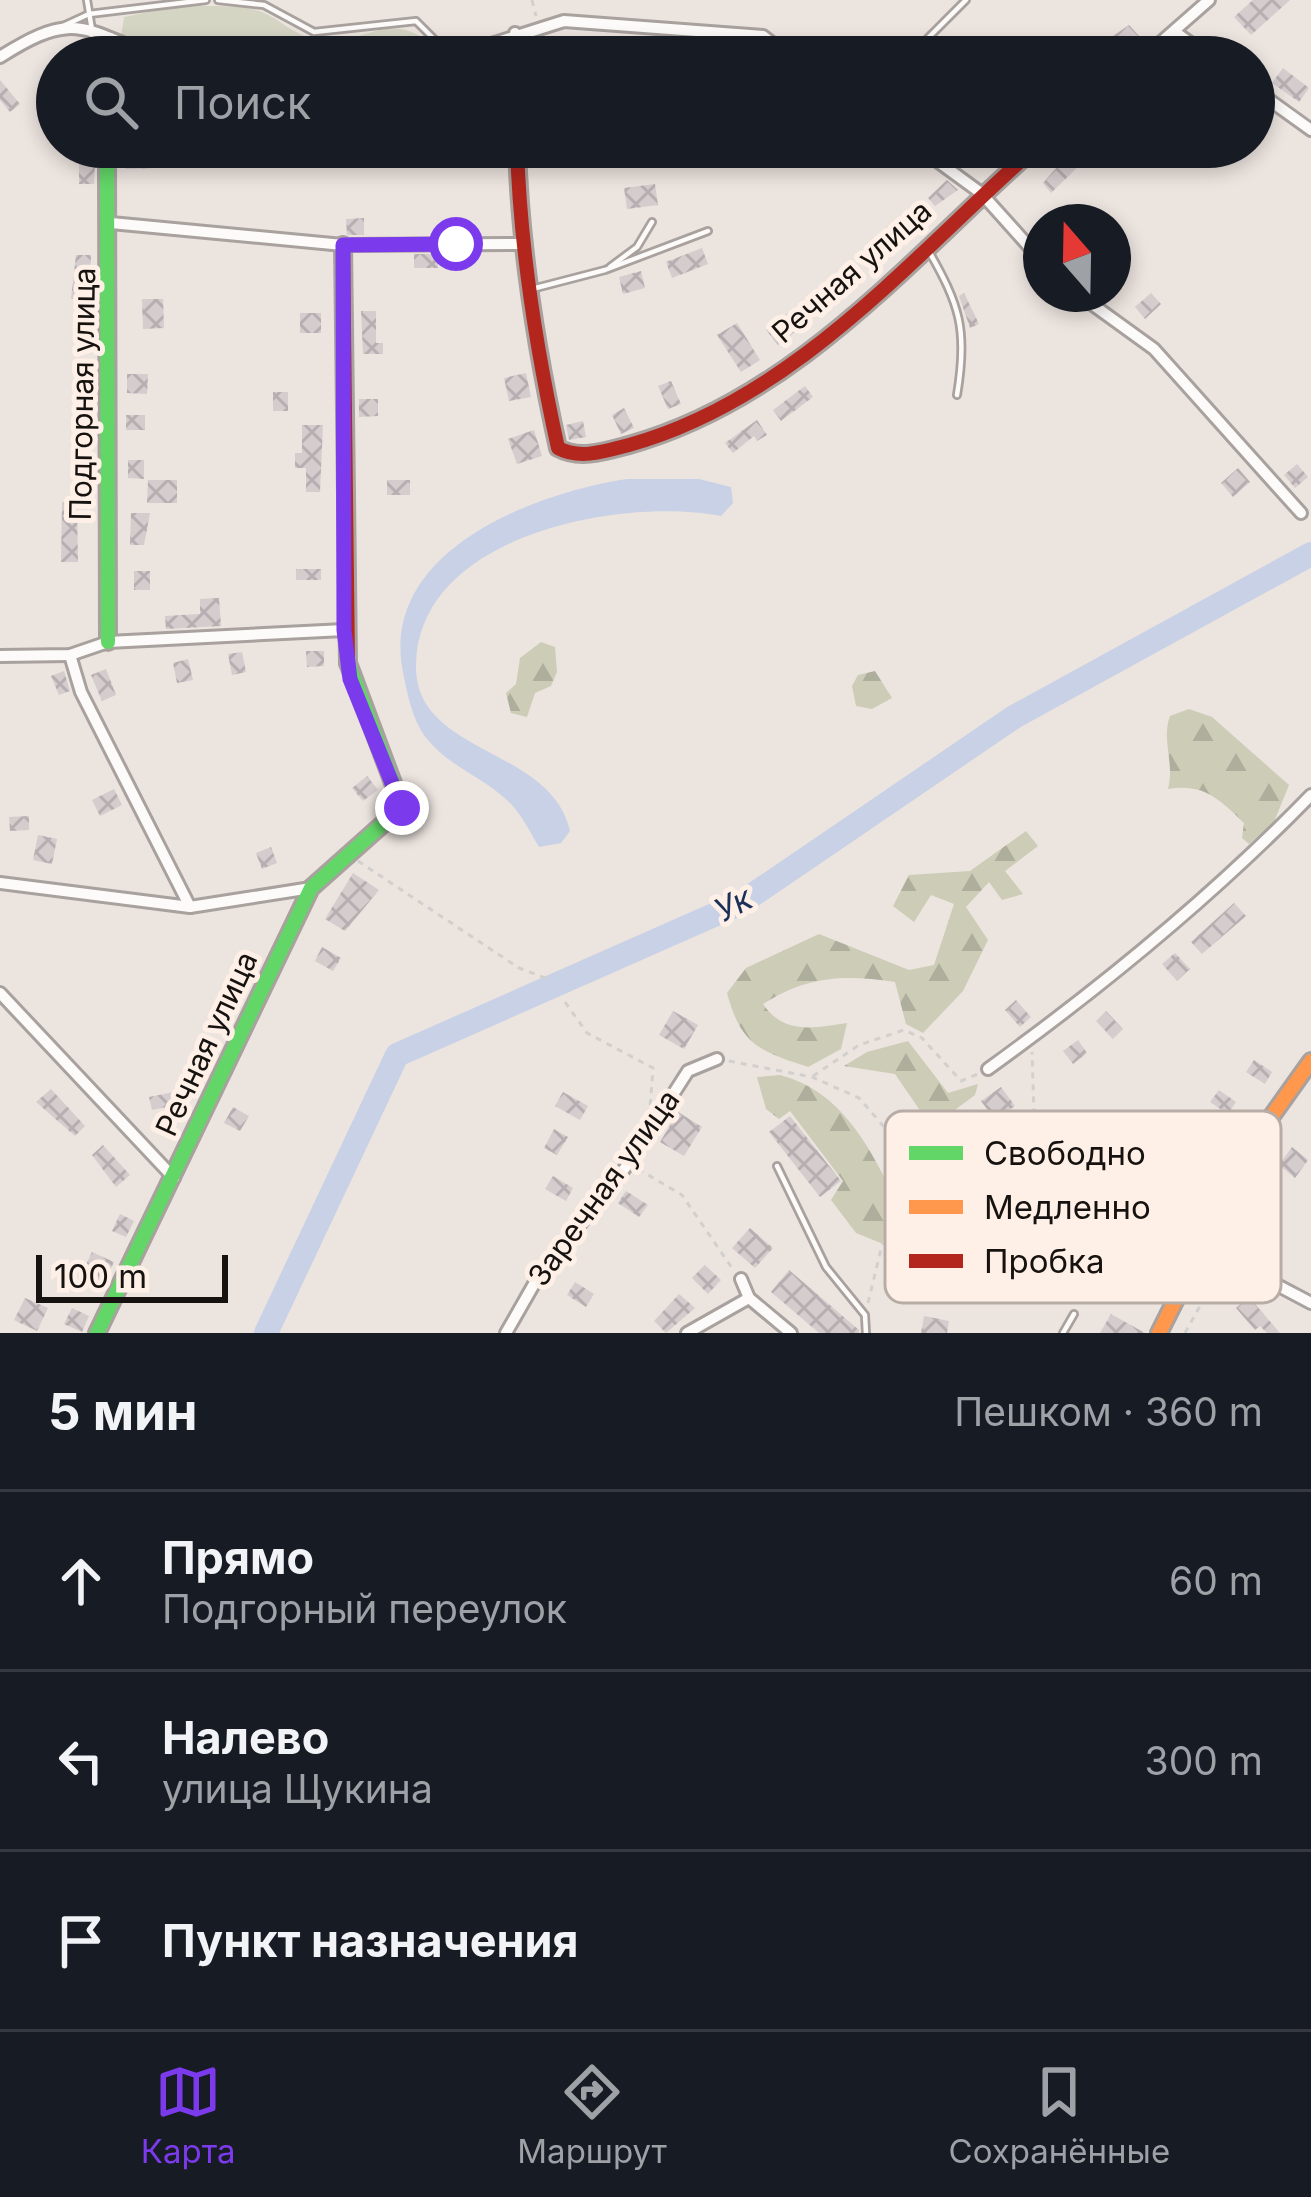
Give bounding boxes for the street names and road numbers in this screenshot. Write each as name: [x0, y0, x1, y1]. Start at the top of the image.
street label: Речная улица: [764, 192, 938, 350]
street label: Подгорная улица: [62, 267, 102, 521]
street label: Речная улица: [148, 946, 264, 1141]
street label: Заречная улица: [520, 1082, 686, 1293]

